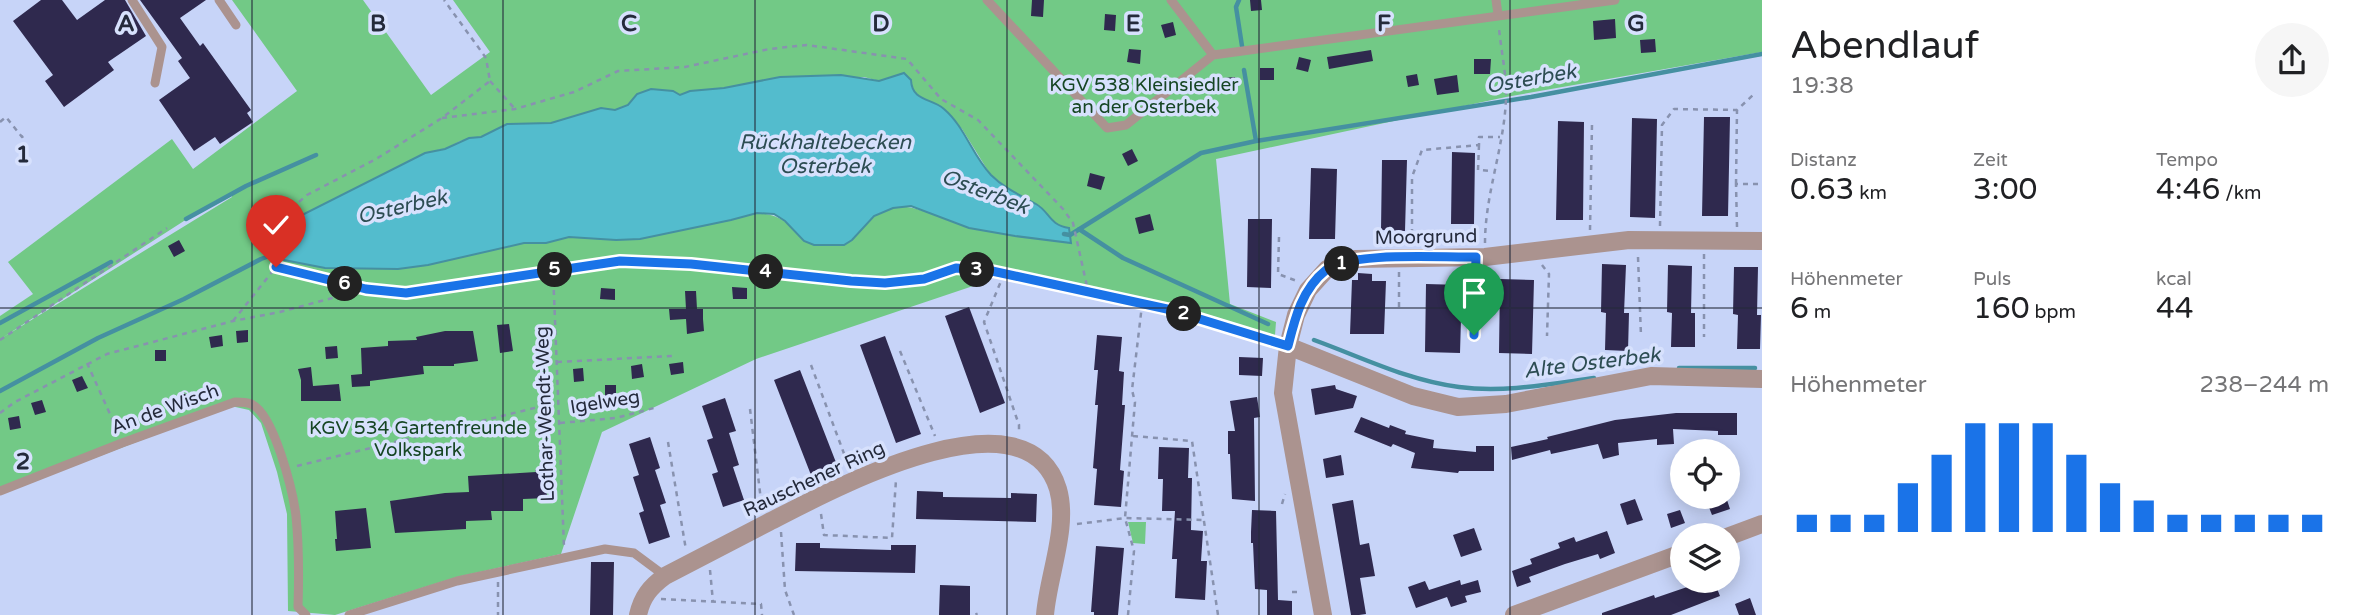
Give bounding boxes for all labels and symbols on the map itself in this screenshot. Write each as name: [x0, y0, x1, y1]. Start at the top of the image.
text: A: [117, 10, 135, 38]
text: B: [370, 10, 386, 38]
text: C: [621, 10, 637, 38]
text: D: [872, 10, 890, 38]
text: E: [1126, 10, 1140, 38]
text: F: [1377, 10, 1391, 38]
text: G: [1627, 10, 1645, 38]
water label: Osterbek: [1484, 58, 1580, 99]
park label: KGV 538 Kleinsiedler an der Osterbek: [1049, 74, 1239, 118]
water label: Rückhaltebecken Osterbek: [739, 130, 912, 179]
text: 1: [16, 141, 30, 169]
water label: Osterbek: [938, 164, 1034, 221]
water label: Osterbek: [355, 184, 451, 229]
pin: [246, 195, 306, 267]
street label: Moorgrund: [1375, 225, 1477, 249]
pin: 1: [1324, 246, 1360, 282]
pin: 5: [538, 252, 572, 288]
pin: 3: [960, 252, 995, 288]
pin: 4: [748, 254, 784, 290]
pin: [1444, 263, 1504, 335]
pin: 6: [328, 266, 362, 302]
pin: 2: [1166, 296, 1202, 332]
street label: Lothar-Wendt-Weg: [531, 326, 559, 502]
water label: Alte Osterbek: [1522, 342, 1663, 384]
street label: An de Wisch: [108, 379, 222, 439]
street label: Igelweg: [569, 386, 641, 418]
park label: KGV 534 Gartenfreunde Volkspark: [309, 417, 527, 461]
street label: Rauschener Ring: [740, 437, 888, 521]
text: 2: [16, 448, 30, 476]

